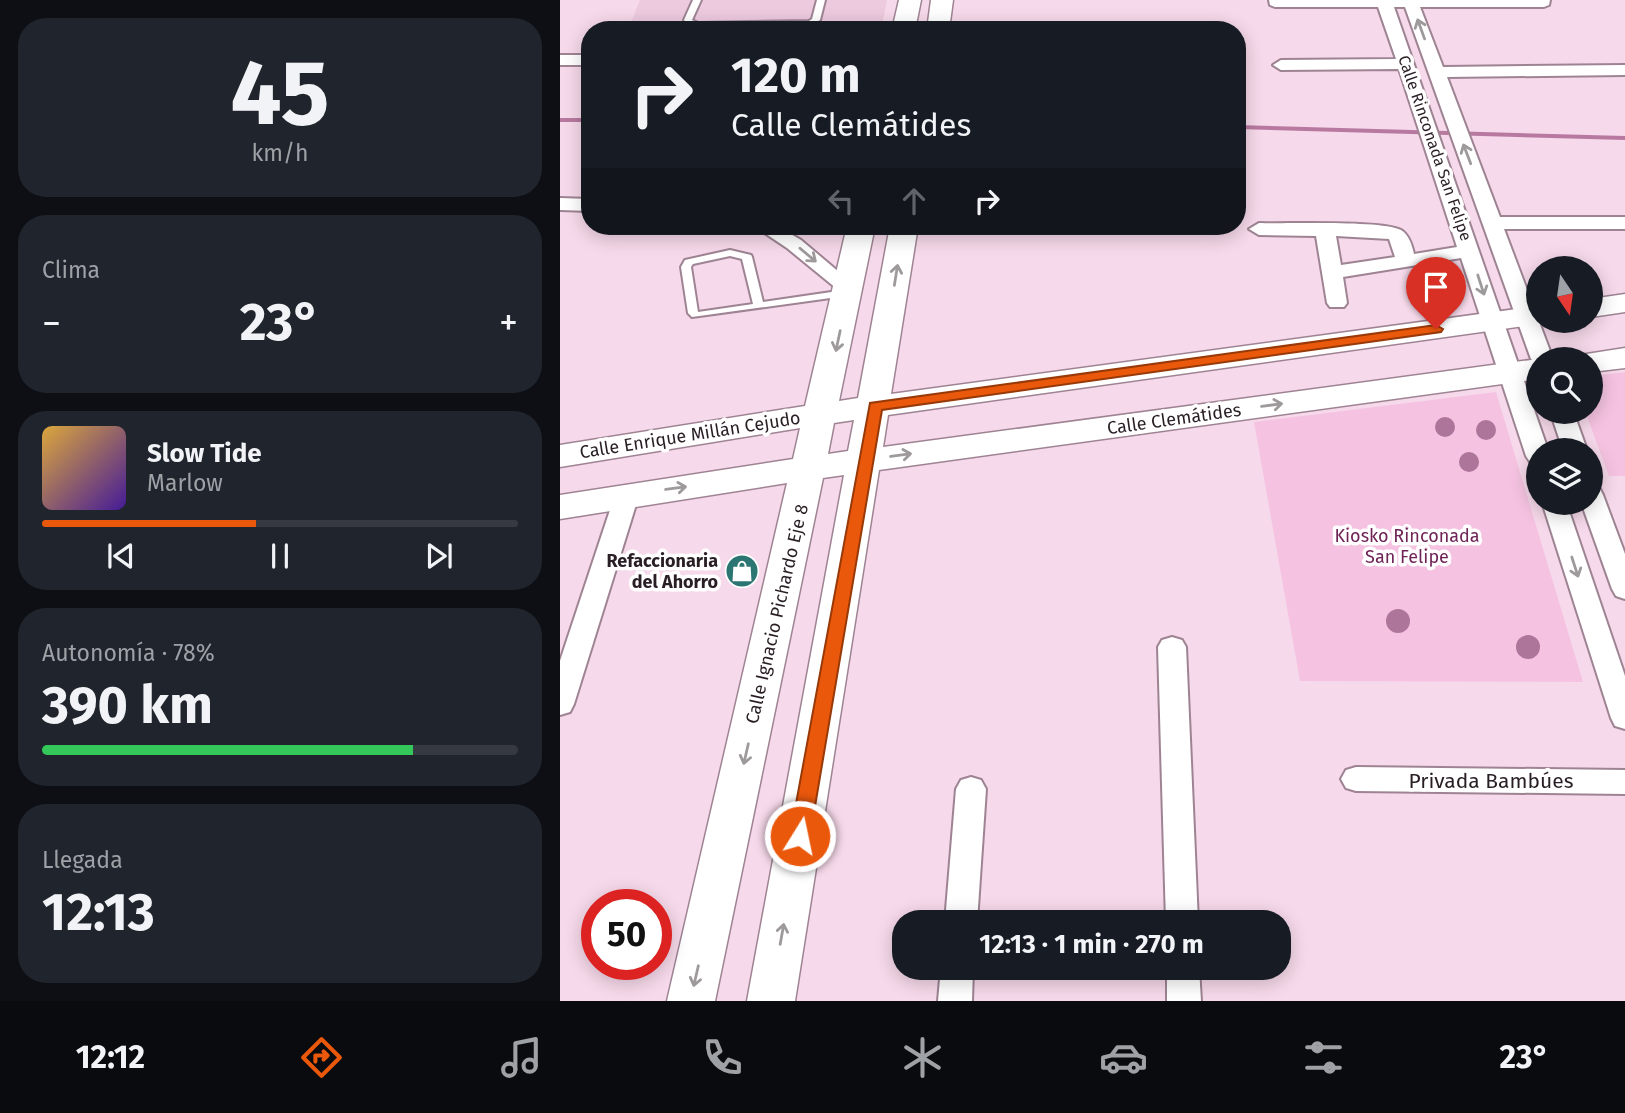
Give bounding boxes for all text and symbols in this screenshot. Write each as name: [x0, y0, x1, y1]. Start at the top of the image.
one-way arrow: [1414, 19, 1426, 41]
text: 45: [230, 39, 330, 148]
text: 120 m: [731, 46, 861, 105]
icon: right: [616, 49, 707, 140]
street label: Calle Rinconada San Felipe: [1394, 53, 1476, 243]
text: Calle Clemátides: [731, 106, 971, 144]
text: km/h: [252, 139, 308, 167]
one-way arrow: [1459, 144, 1472, 166]
icon: left: [822, 182, 860, 220]
icon: ahead: [895, 182, 933, 220]
icon: right: [968, 182, 1006, 220]
one-way arrow: [799, 247, 817, 263]
text: Clima: [42, 256, 100, 284]
north arrow: [1526, 256, 1603, 332]
map controls: [1526, 256, 1603, 515]
pin: [1406, 257, 1466, 329]
one-way arrow: [890, 264, 903, 287]
icon: arrive: [1417, 268, 1455, 306]
one-way arrow: [1475, 274, 1488, 296]
text: 23°: [240, 291, 320, 354]
text: −: [42, 300, 61, 346]
text: +: [499, 300, 518, 346]
one-way arrow: [830, 329, 844, 352]
button: search: [1526, 347, 1603, 424]
street label: Calle Clemátides: [1106, 399, 1242, 439]
one-way arrow: [1260, 399, 1283, 412]
street label: Calle Enrique Millán Cejudo: [578, 407, 802, 463]
text: Slow Tide: [147, 438, 262, 469]
button: layers: [1526, 438, 1603, 515]
one-way arrow: [889, 449, 912, 462]
text: Marlow: [147, 469, 223, 497]
one-way arrow: [664, 481, 687, 494]
street label: Calle Ignacio Pichardo Eje 8: [741, 502, 813, 726]
park label: Kiosko Rinconada San Felipe: [1334, 525, 1480, 568]
icon: previous: [102, 537, 140, 575]
icon: pause: [261, 537, 299, 575]
icon: next: [420, 537, 458, 575]
place label: Refaccionaria del Ahorro: [607, 550, 718, 593]
shop icon: Refaccionaria del Ahorro: [723, 552, 761, 590]
one-way arrow: [1569, 556, 1582, 578]
text: Autonomía · 78%: [42, 639, 215, 667]
text: 390 km: [42, 674, 213, 737]
one-way arrow: [738, 742, 752, 765]
street label: Privada Bambúes: [1409, 768, 1574, 794]
position arrow: [763, 799, 837, 873]
text: Llegada: [42, 846, 123, 874]
text: 12:13: [42, 881, 155, 944]
speed limit sign: 50: [581, 889, 672, 980]
one-way arrow: [776, 923, 790, 946]
text: 12:13 · 1 min · 270 m: [979, 929, 1204, 960]
one-way arrow: [689, 964, 703, 987]
icon: directions: [297, 1033, 346, 1082]
icon: music: [497, 1033, 546, 1082]
icon: phone: [698, 1033, 747, 1082]
icon: climate: [898, 1033, 947, 1082]
icon: car: [1099, 1033, 1148, 1082]
icon: filters: [1299, 1033, 1348, 1082]
text: 12:12: [76, 1038, 145, 1076]
text: 23°: [1500, 1038, 1549, 1076]

